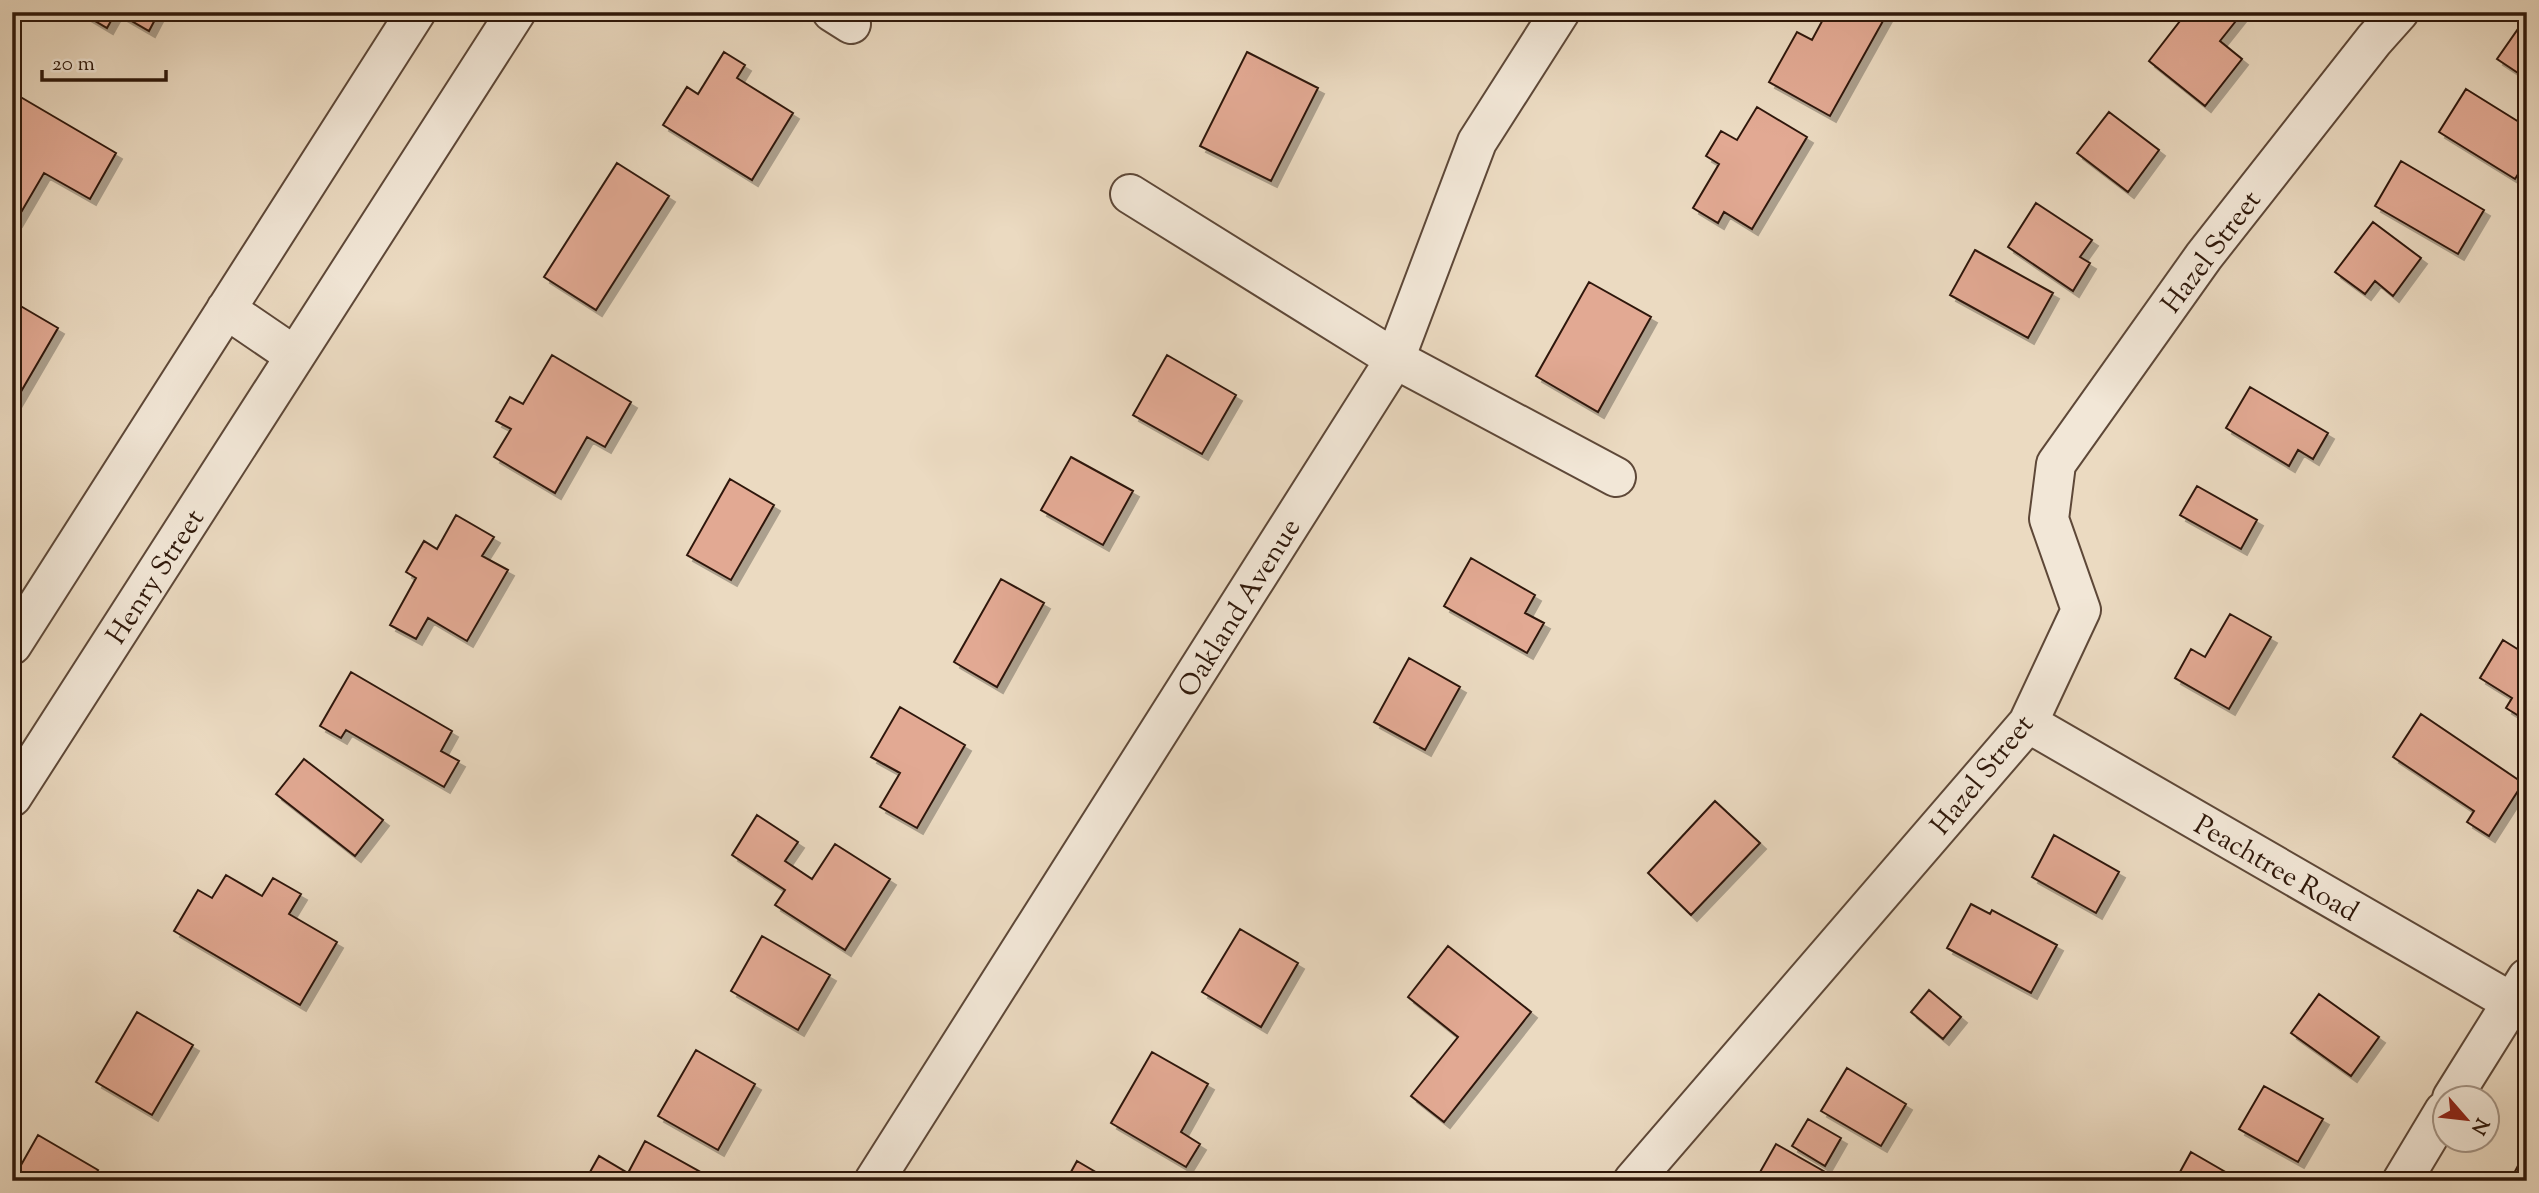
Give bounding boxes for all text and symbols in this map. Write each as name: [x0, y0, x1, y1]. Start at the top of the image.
scale bar: [42, 38, 166, 82]
text: 20 m: [52, 50, 95, 80]
street label: Hazel Street: [2153, 183, 2272, 323]
street label: Henry Street: [98, 502, 216, 653]
street label: Oakland Avenue: [1169, 511, 1312, 706]
street label: Hazel Street: [1922, 707, 2045, 845]
street label: Peachtree Road: [2186, 806, 2365, 933]
north arrow: [2430, 1084, 2500, 1154]
text: N: [2463, 1113, 2494, 1139]

